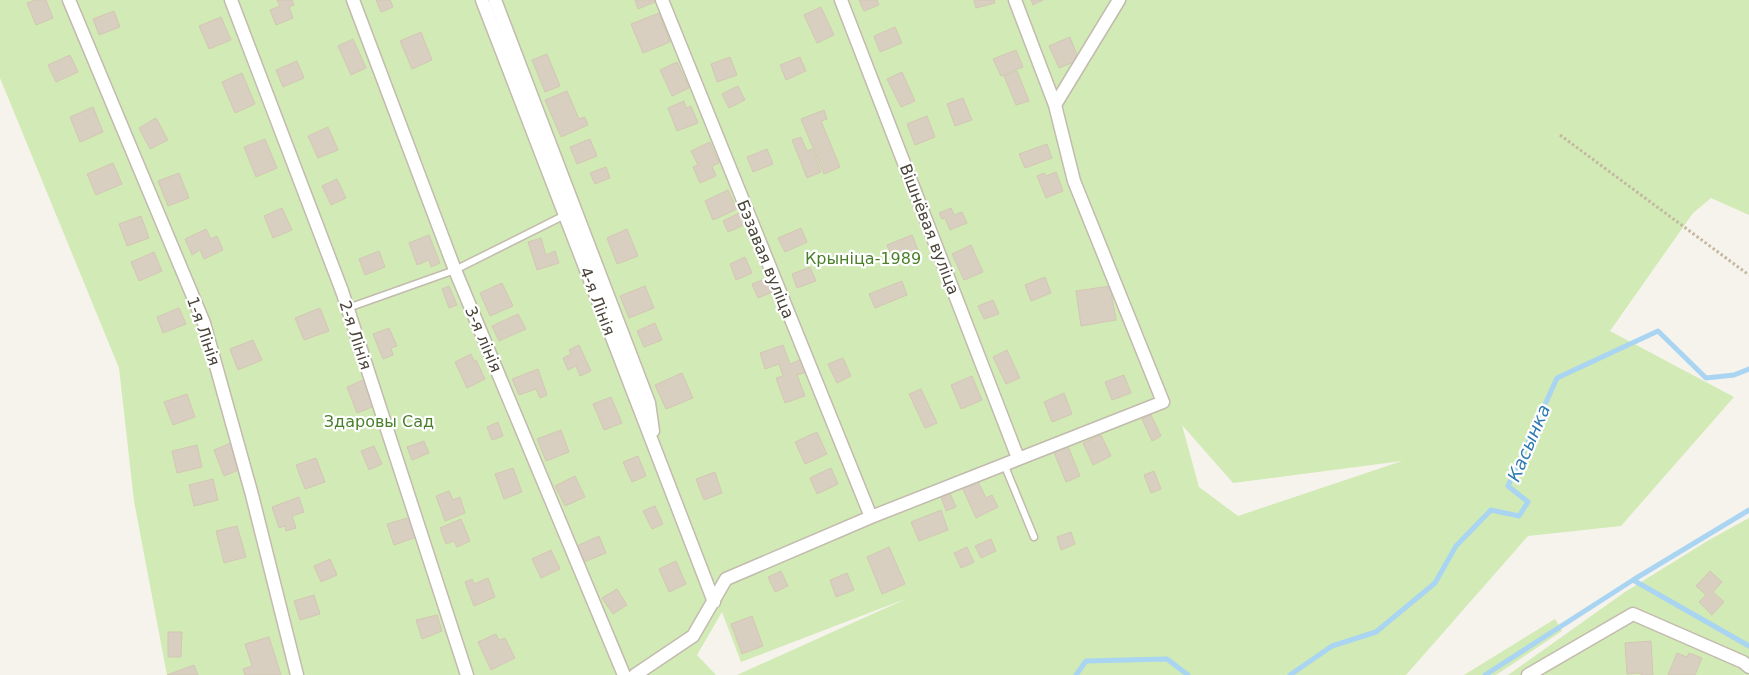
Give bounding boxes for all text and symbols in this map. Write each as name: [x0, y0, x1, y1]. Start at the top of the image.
street label: Вішнёвая вуліца: [896, 161, 963, 297]
street label: Бэзавая вуліца: [733, 197, 798, 321]
park label: Крыніца-1989: [805, 249, 921, 268]
street label: 4-я Лінія: [576, 264, 619, 338]
street label: 1-я Лінія: [183, 294, 224, 368]
street label: 2-я Лінія: [335, 298, 376, 372]
street label: 3-я лінія: [461, 303, 506, 375]
water label: Касынка: [1503, 401, 1554, 484]
park label: Здаровы Сад: [324, 412, 434, 431]

